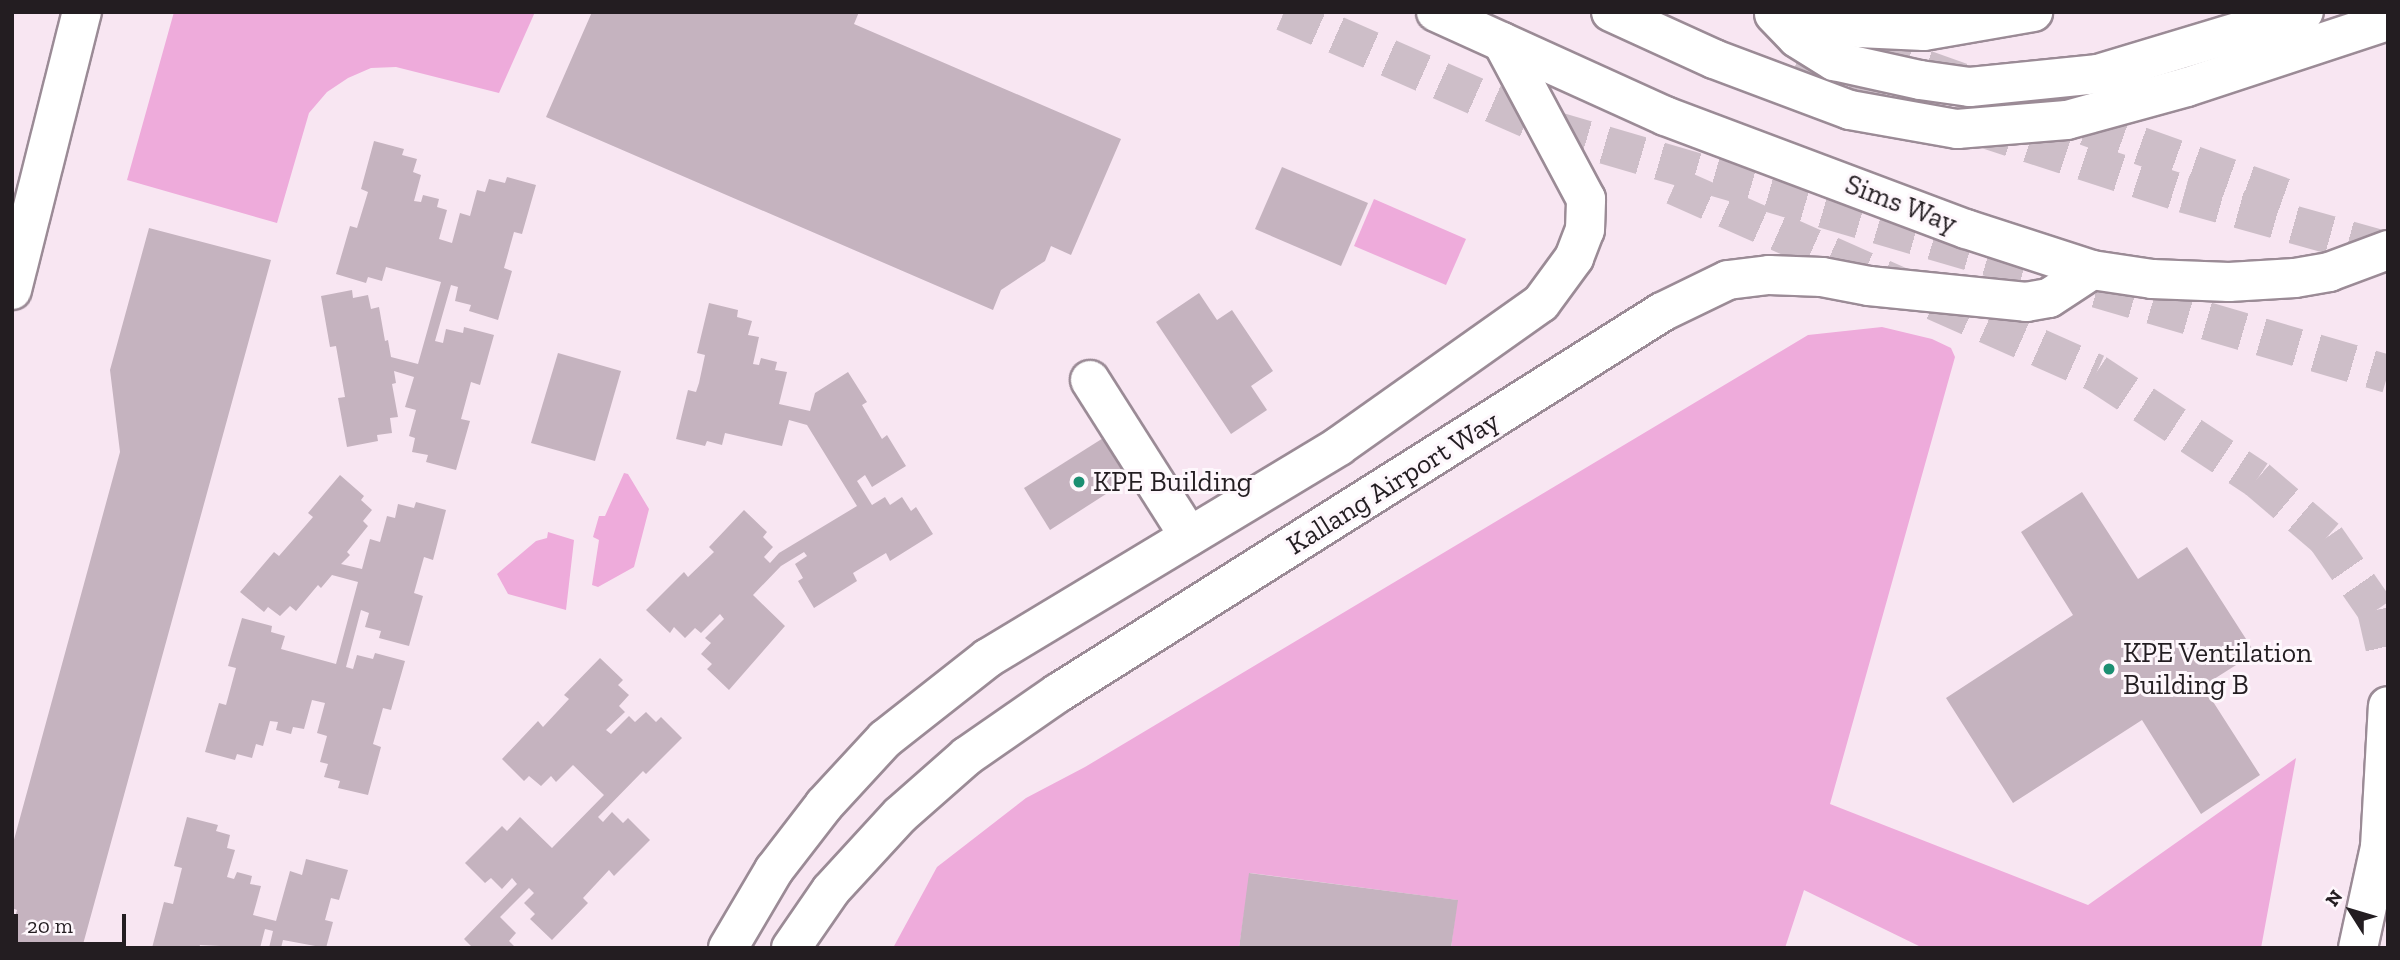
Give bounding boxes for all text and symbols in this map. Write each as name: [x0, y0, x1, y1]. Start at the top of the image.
street label: Sims Way: [1840, 167, 1962, 241]
street label: Kallang Airport Way: [1280, 404, 1506, 562]
place label: KPE Building: [1093, 465, 1252, 499]
marker: KPE Building: [1071, 474, 1087, 490]
place label: KPE Ventilation Building B: [2123, 636, 2313, 702]
marker: KPE Ventilation Building B: [2101, 661, 2117, 677]
north arrow: [2316, 876, 2386, 946]
text: N: [2320, 885, 2347, 911]
scale bar: [18, 900, 130, 944]
text: 20 m: [27, 913, 73, 938]

